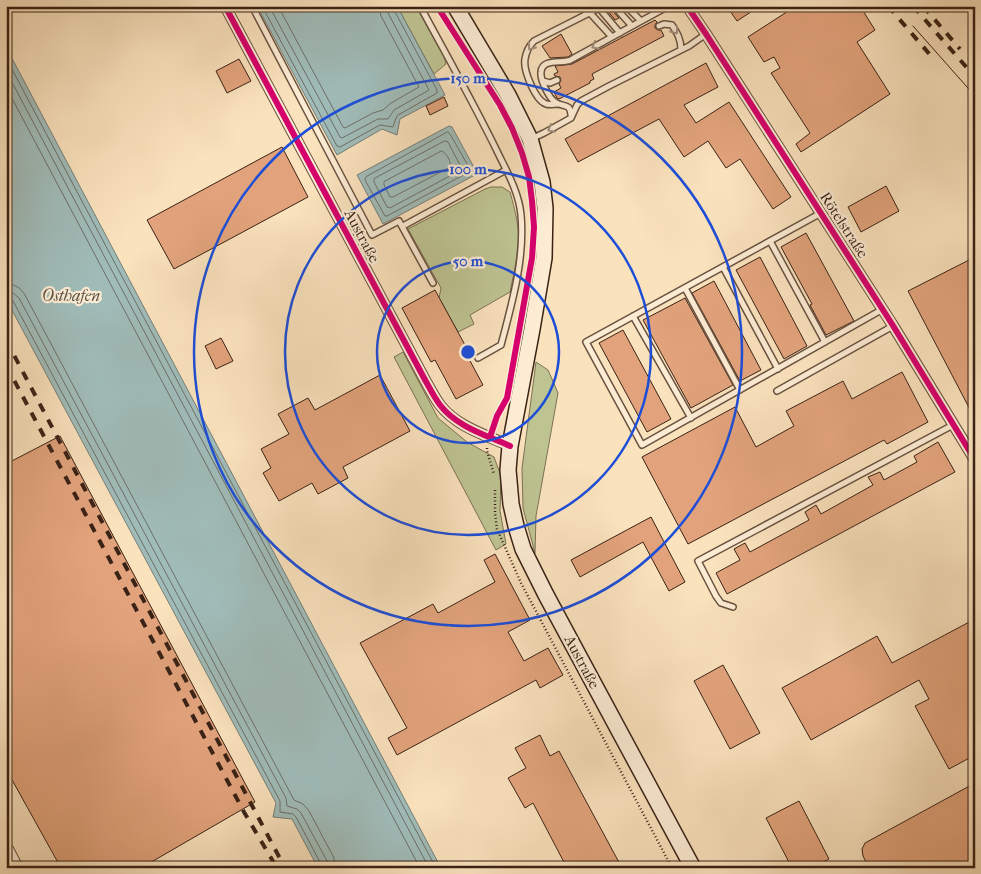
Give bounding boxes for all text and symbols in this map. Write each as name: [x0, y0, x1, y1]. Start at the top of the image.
one-way arrow: [669, 25, 678, 35]
one-way arrow: [591, 40, 600, 50]
one-way arrow: [528, 41, 537, 51]
text: 150 m: [450, 69, 486, 87]
one-way arrow: [547, 123, 556, 133]
text: 100 m: [449, 160, 487, 178]
street label: Rötelstraße: [816, 189, 872, 262]
street label: Austraße: [340, 205, 384, 266]
text: 50 m: [453, 252, 484, 270]
water label: Osthafen: [42, 286, 100, 305]
centre of rings: [459, 343, 477, 361]
street label: Austraße: [560, 631, 604, 692]

